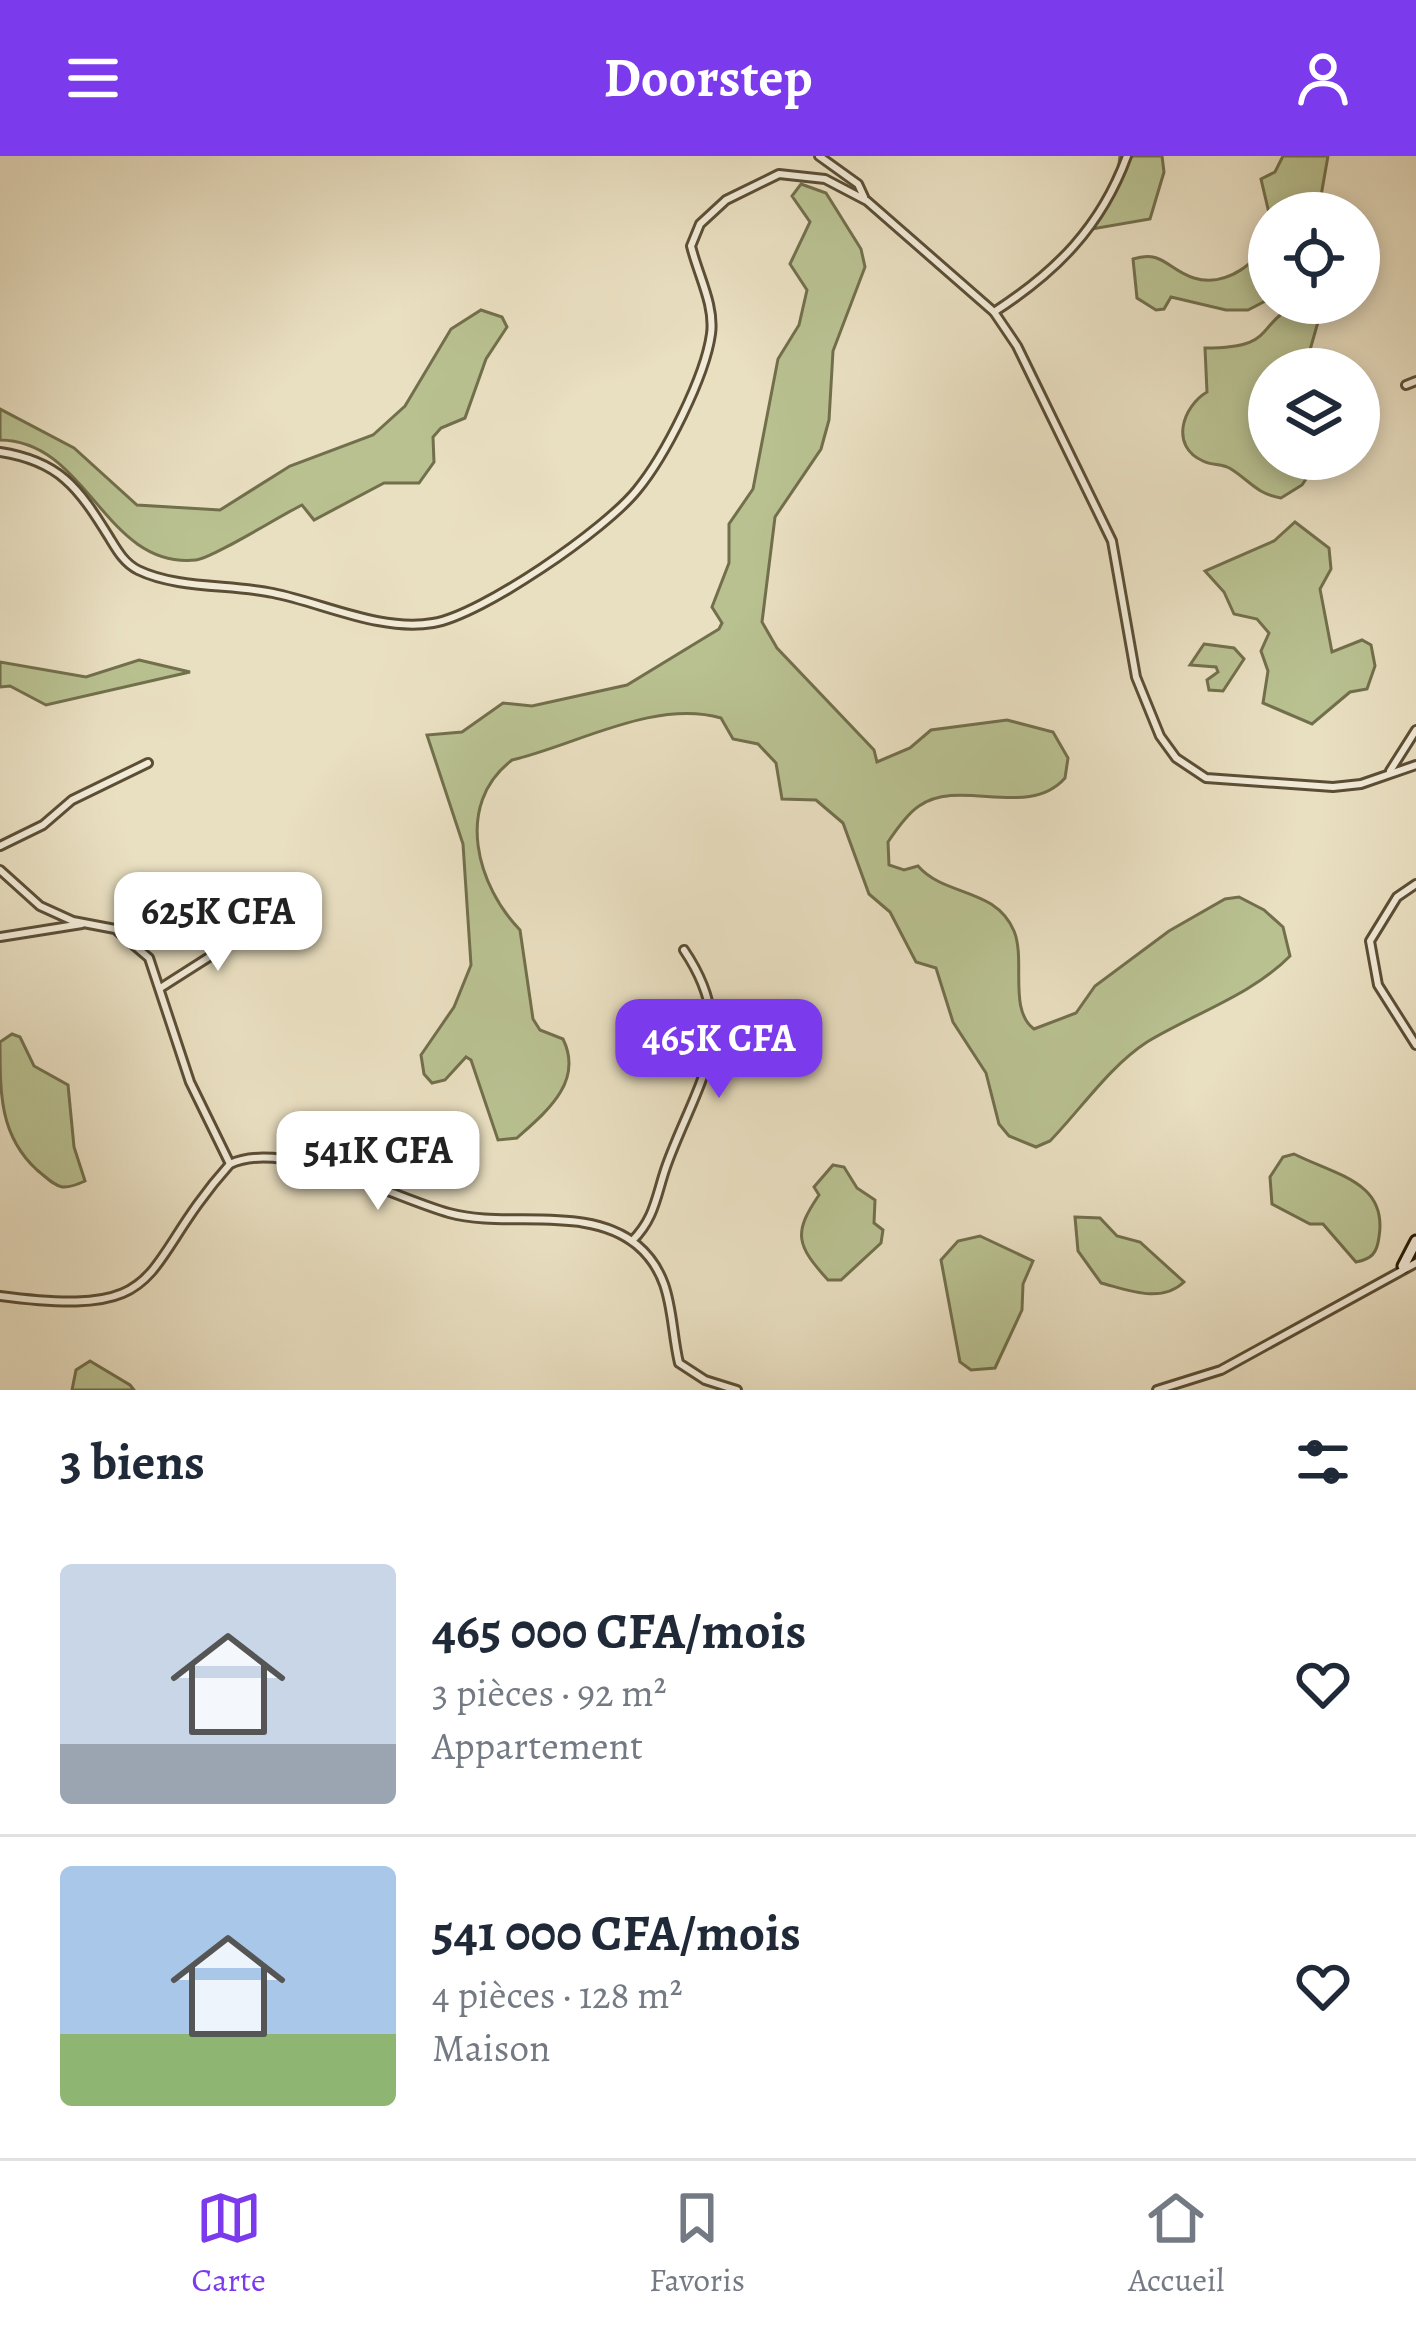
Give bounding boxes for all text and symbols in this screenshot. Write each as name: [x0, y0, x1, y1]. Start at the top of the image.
text: Doorstep: [603, 41, 813, 115]
icon: menu: [60, 45, 126, 111]
icon: person: [1290, 45, 1356, 111]
map controls: [1248, 192, 1380, 480]
button: locate: [1248, 192, 1380, 324]
button: layers: [1248, 348, 1380, 480]
pin: 625K CFA: [94, 872, 342, 974]
text: 625K CFA: [141, 884, 295, 937]
pin: 465K CFA: [595, 999, 843, 1101]
text: 465K CFA: [642, 1011, 796, 1064]
pin: 541K CFA: [254, 1111, 502, 1213]
text: 541K CFA: [303, 1123, 453, 1176]
text: 3 biens: [60, 1427, 205, 1497]
icon: filters: [1290, 1429, 1356, 1495]
text: 465 000 CFA/mois: [432, 1596, 806, 1666]
icon: home: [156, 1612, 300, 1756]
icon: heart: [1290, 1651, 1356, 1717]
text: 3 pièces · 92 m²: [432, 1666, 667, 1719]
text: Appartement: [432, 1719, 643, 1772]
text: 541 000 CFA/mois: [432, 1898, 801, 1968]
icon: home: [156, 1914, 300, 2058]
icon: heart: [1290, 1953, 1356, 2019]
text: 4 pièces · 128 m²: [432, 1968, 683, 2021]
text: Maison: [432, 2021, 550, 2074]
tab: Carte: [192, 2185, 266, 2302]
tab: Favoris: [649, 2185, 745, 2302]
tab: Accueil: [1128, 2185, 1224, 2302]

